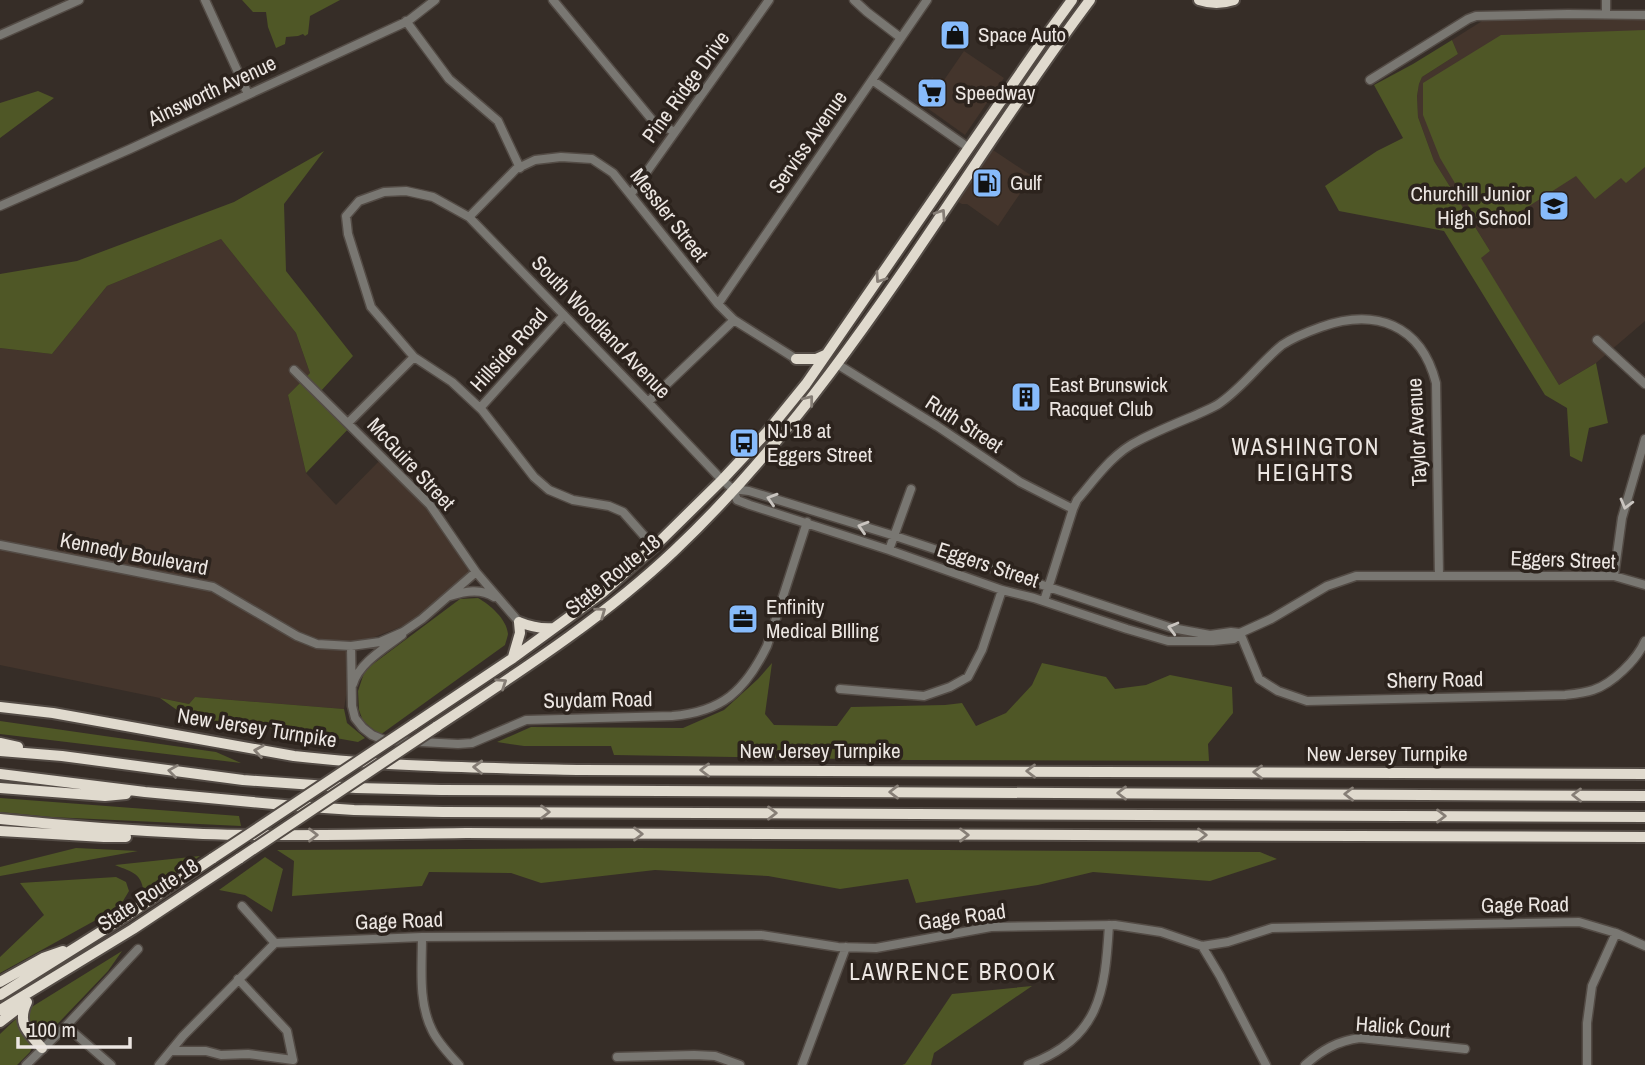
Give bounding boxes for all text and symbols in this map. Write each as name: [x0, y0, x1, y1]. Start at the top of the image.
shop icon: Space Auto: [938, 18, 972, 52]
place label: Space Auto: [978, 20, 1066, 49]
street label: Pine Ridge Drive: [635, 25, 736, 149]
street label: Ainsworth Avenue: [142, 48, 281, 133]
supermarket icon: Speedway: [915, 76, 949, 110]
place label: Speedway: [955, 78, 1036, 107]
street label: Serviss Avenue: [761, 85, 854, 199]
street label: Messler Street: [624, 162, 715, 268]
fuel station icon: Gulf: [970, 166, 1004, 200]
place label: Gulf: [1010, 168, 1042, 197]
place label: Churchill Junior High School: [1410, 179, 1531, 232]
school or university icon: Churchill Junior High School: [1537, 189, 1571, 223]
one-way arrow: [932, 209, 945, 222]
street label: South Woodland Avenue: [525, 249, 677, 405]
one-way arrow: [876, 270, 888, 283]
street label: Hillside Road: [463, 302, 554, 398]
place label: East Brunswick Racquet Club: [1049, 370, 1168, 423]
street label: Taylor Avenue: [1399, 377, 1434, 487]
building icon: East Brunswick Racquet Club: [1009, 380, 1043, 414]
street label: Ruth Street: [920, 388, 1009, 460]
one-way arrow: [801, 395, 814, 408]
street label: McGuire Street: [361, 411, 462, 516]
place label: NJ 18 at Eggers Street: [767, 416, 873, 469]
bus stop icon: NJ 18 at Eggers Street: [727, 426, 761, 460]
district label: WASHINGTON HEIGHTS: [1232, 431, 1380, 488]
one-way arrow: [767, 492, 779, 507]
one-way arrow: [1620, 498, 1634, 510]
one-way arrow: [858, 520, 870, 535]
street label: Kennedy Boulevard: [58, 525, 211, 582]
street label: State Route 18: [559, 527, 666, 622]
street label: Eggers Street: [934, 534, 1043, 595]
street label: Eggers Street: [1510, 543, 1616, 576]
place label: Enfinity Medical BIlling: [766, 592, 879, 645]
office icon: Enfinity Medical BIlling: [726, 602, 760, 636]
one-way arrow: [593, 608, 606, 620]
one-way arrow: [1167, 622, 1179, 636]
street label: Sherry Road: [1386, 664, 1484, 695]
one-way arrow: [494, 679, 507, 692]
street label: Suydam Road: [543, 684, 653, 715]
street label: New Jersey Turnpike: [175, 701, 339, 754]
street label: New Jersey Turnpike: [740, 736, 900, 765]
street label: New Jersey Turnpike: [1307, 739, 1467, 768]
one-way arrow: [253, 744, 264, 759]
one-way arrow: [472, 760, 483, 775]
one-way arrow: [700, 762, 710, 778]
one-way arrow: [167, 763, 179, 778]
one-way arrow: [1025, 763, 1036, 779]
one-way arrow: [1253, 765, 1264, 780]
one-way arrow: [889, 784, 899, 800]
one-way arrow: [1116, 785, 1127, 801]
one-way arrow: [1344, 786, 1354, 802]
one-way arrow: [1571, 787, 1582, 803]
one-way arrow: [540, 804, 550, 820]
one-way arrow: [767, 805, 778, 821]
one-way arrow: [1435, 809, 1446, 824]
one-way arrow: [633, 826, 644, 841]
one-way arrow: [308, 827, 318, 843]
one-way arrow: [959, 827, 969, 843]
one-way arrow: [1198, 827, 1208, 843]
street label: State Route 18: [92, 851, 204, 938]
street label: Gage Road: [1481, 889, 1569, 920]
street label: Gage Road: [916, 896, 1008, 937]
street label: Gage Road: [354, 904, 444, 937]
district label: LAWRENCE BROOK: [849, 956, 1057, 987]
scale bar: [18, 1006, 130, 1050]
street label: Halick Court: [1355, 1009, 1452, 1044]
text: 100 m: [28, 1015, 76, 1044]

